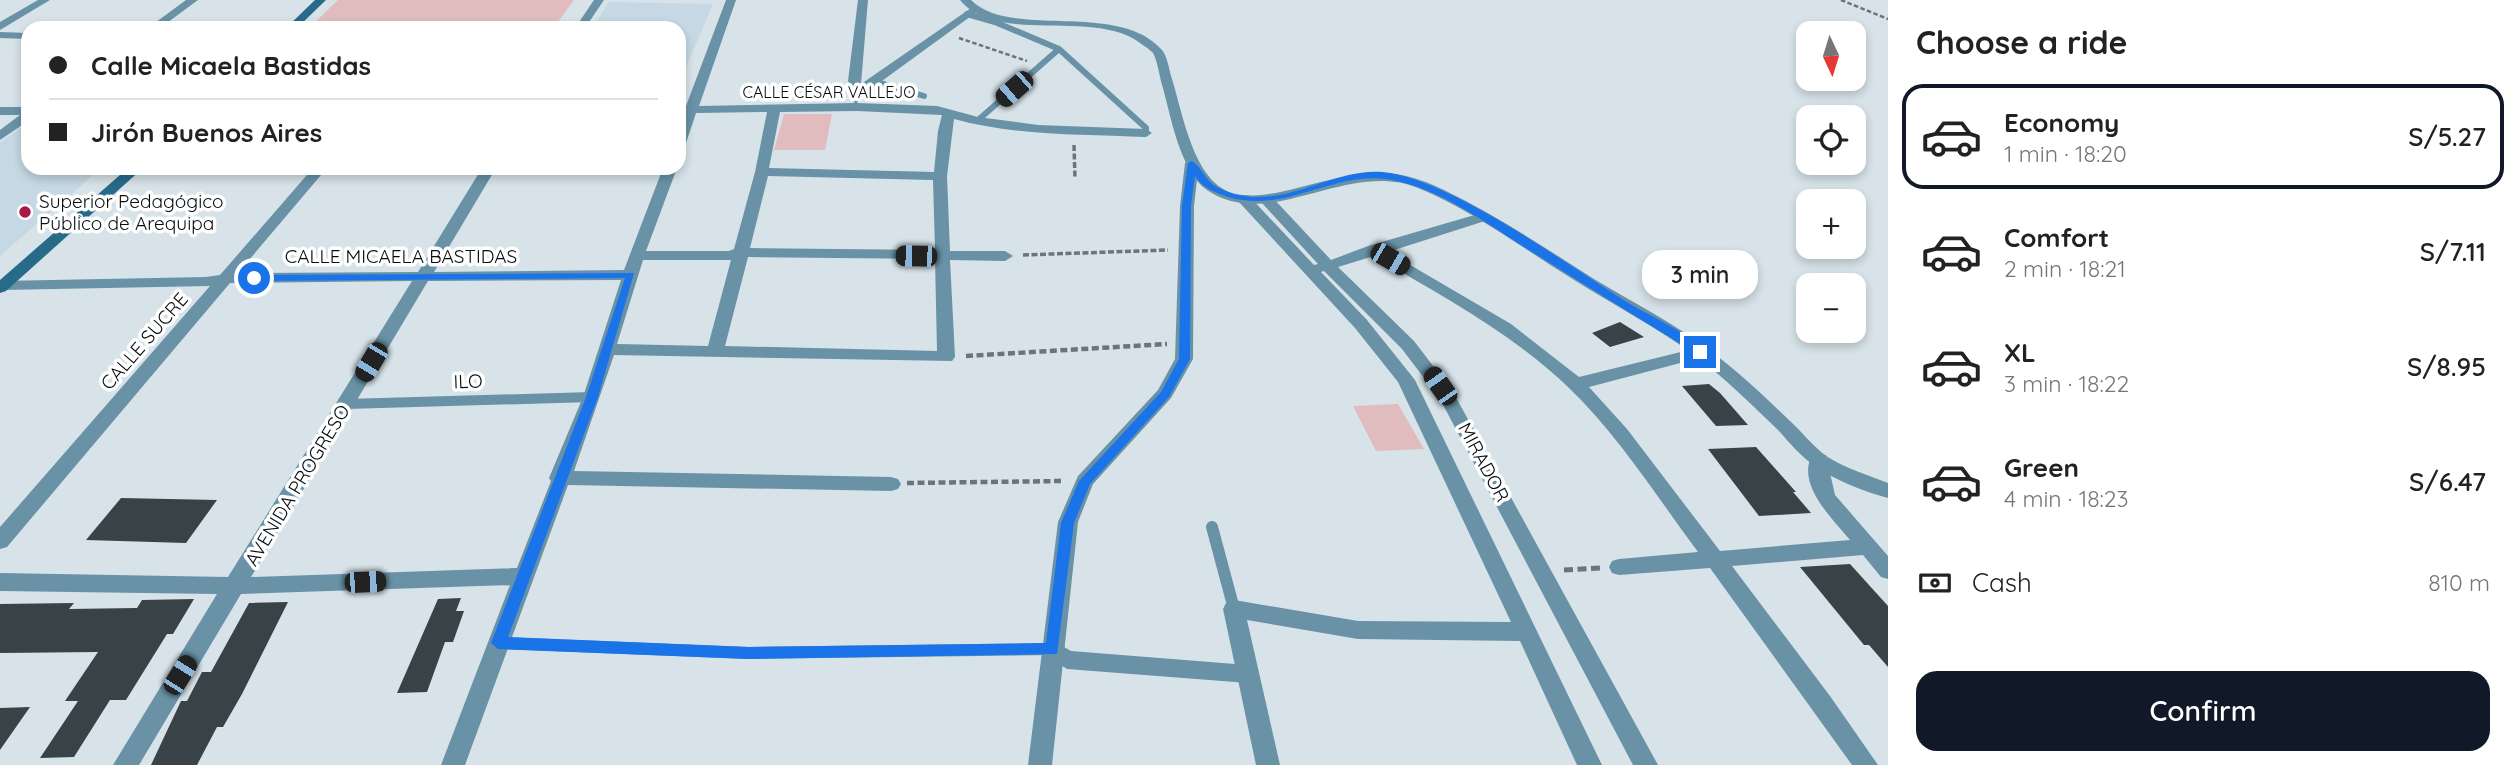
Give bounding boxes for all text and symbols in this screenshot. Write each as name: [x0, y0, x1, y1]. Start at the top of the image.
north arrow: [1796, 21, 1866, 91]
map controls: [1796, 21, 1866, 343]
text: Choose a ride: [1916, 22, 2128, 62]
text: Calle Micaela Bastidas: [91, 49, 371, 82]
car: [992, 67, 1037, 111]
street label: CALLE CÉSAR VALLEJO: [742, 82, 916, 102]
button: locate: [1796, 105, 1866, 175]
icon: car: [1920, 105, 1983, 168]
text: Economy: [2004, 106, 2119, 139]
text: Jirón Buenos Aires: [91, 116, 322, 149]
text: S/5.27: [2408, 120, 2486, 153]
text: 1 min · 18:20: [2004, 139, 2127, 168]
place label: Superior Pedagógico Público de Arequipa: [39, 189, 224, 235]
button: +: [1796, 189, 1866, 259]
marker: Superior Pedagógico Público de Arequipa: [17, 204, 33, 220]
icon: car: [1920, 220, 1983, 283]
text: Comfort: [2004, 221, 2109, 254]
text: S/7.11: [2420, 235, 2486, 268]
car: [1367, 239, 1414, 279]
street label: CALLE MICAELA BASTIDAS: [285, 244, 517, 268]
car: [895, 245, 938, 267]
callout: 3 min: [1642, 250, 1758, 300]
text: 2 min · 18:21: [2004, 254, 2126, 283]
text: 3 min: [1671, 260, 1729, 289]
route start: [238, 262, 270, 294]
button: −: [1796, 273, 1866, 343]
street label: CALLE SUCRE: [95, 287, 193, 395]
icon: car: [1920, 335, 1983, 398]
route end: [1684, 336, 1716, 368]
text: XL: [2004, 336, 2036, 369]
car: [352, 339, 391, 385]
text: S/8.95: [2407, 350, 2486, 383]
car: [1420, 363, 1461, 409]
street label: ILO: [453, 368, 483, 394]
text: 3 min · 18:22: [2004, 369, 2129, 398]
street label: AVENIDA PROGRESO: [239, 400, 355, 570]
street label: MIRADOR: [1453, 418, 1515, 506]
icon: car: [1920, 450, 1983, 513]
text: Green: [2004, 451, 2079, 484]
text: S/6.47: [2409, 465, 2486, 498]
text: 4 min · 18:23: [2004, 484, 2129, 513]
icon: cash: [1916, 564, 1954, 602]
text: Cash: [1972, 566, 2032, 599]
text: 810 m: [2428, 568, 2490, 597]
car: [344, 571, 387, 593]
car: [160, 652, 201, 698]
button: Confirm: [1916, 671, 2490, 751]

